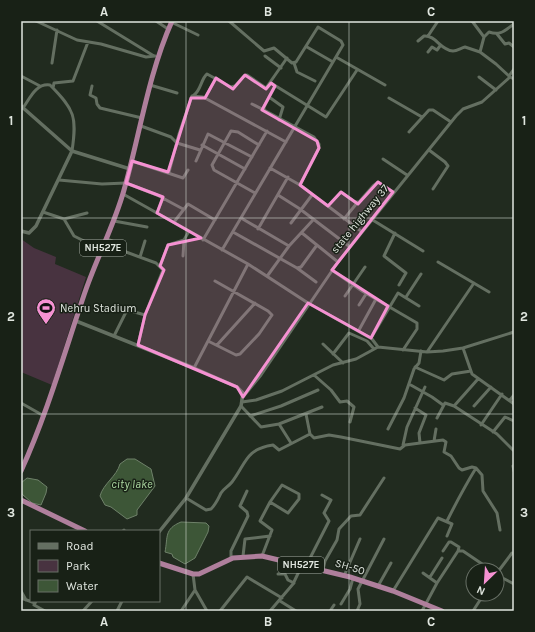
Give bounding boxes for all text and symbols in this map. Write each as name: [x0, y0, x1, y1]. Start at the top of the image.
text: A: [100, 4, 108, 19]
text: B: [264, 4, 272, 19]
text: C: [427, 4, 435, 19]
text: 1: [9, 113, 13, 128]
text: 1: [522, 113, 526, 128]
street label: state highway 37: [328, 182, 392, 256]
road number: NH527E: [80, 240, 126, 256]
sports icon: Nehru Stadium: [35, 297, 57, 325]
place label: Nehru Stadium: [60, 302, 137, 315]
text: 2: [7, 309, 15, 324]
text: 2: [520, 309, 528, 324]
water label: city lake: [111, 477, 153, 491]
text: 3: [7, 505, 15, 520]
text: 3: [520, 505, 528, 520]
legend: [30, 530, 160, 602]
text: Road: [66, 539, 94, 553]
street label: SH-50: [333, 556, 367, 578]
road number: NH527E: [278, 557, 324, 573]
text: Park: [66, 559, 91, 573]
north arrow: [465, 562, 505, 602]
text: Water: [66, 579, 99, 593]
text: N: [475, 583, 487, 598]
text: A: [100, 614, 108, 629]
text: B: [264, 614, 272, 629]
text: C: [427, 614, 435, 629]

